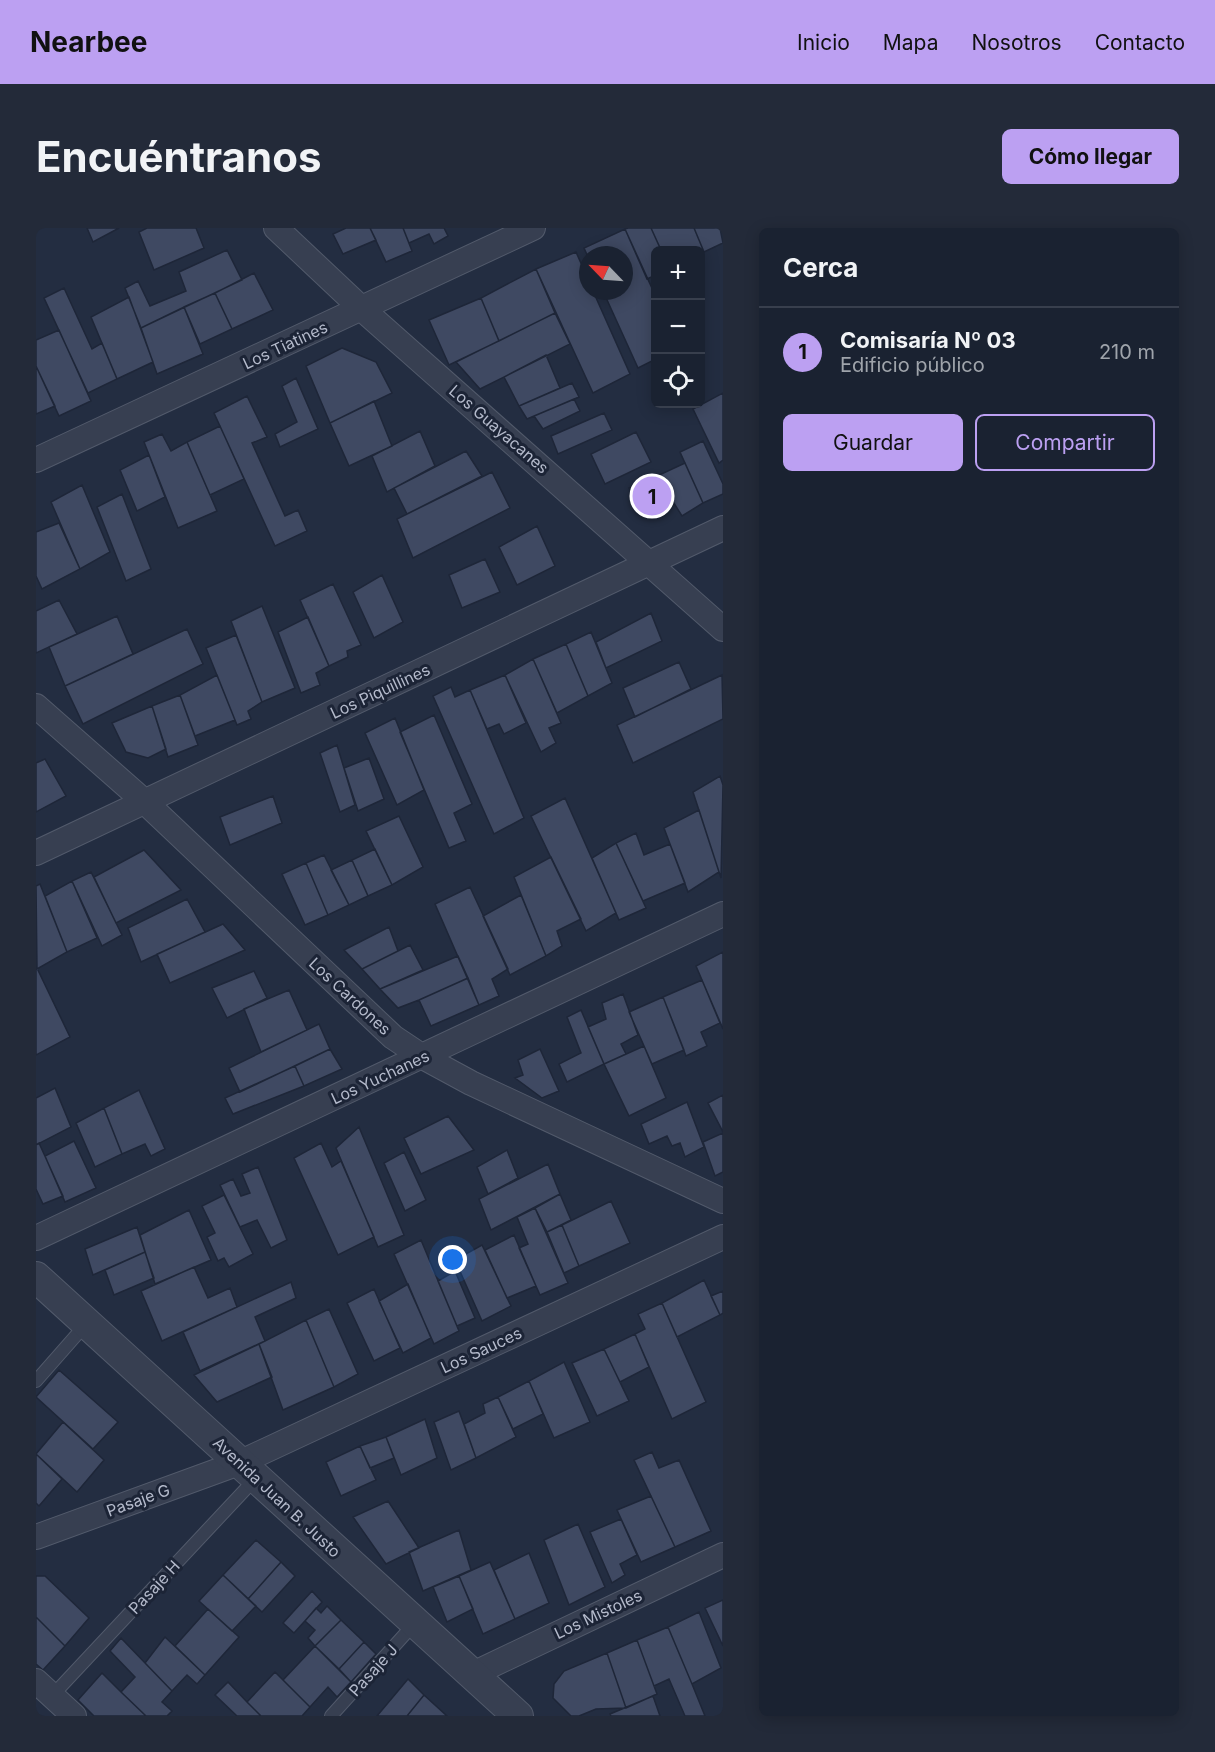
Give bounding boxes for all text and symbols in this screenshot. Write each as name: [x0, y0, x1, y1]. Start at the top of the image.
text: Nearbee: [30, 25, 147, 59]
text: Inicio: [797, 30, 850, 55]
text: Mapa: [883, 30, 938, 55]
text: Nosotros: [971, 30, 1062, 55]
text: Contacto: [1095, 30, 1185, 55]
button: Cómo llegar: [1002, 129, 1179, 184]
text: Encuéntranos: [36, 131, 321, 182]
north arrow: [579, 246, 633, 300]
map controls: [651, 246, 705, 408]
button: +: [651, 246, 705, 300]
text: Cerca: [783, 252, 858, 283]
button: −: [651, 300, 705, 354]
street label: Los Tiatines: [239, 317, 331, 373]
text: Comisaría Nº 03: [840, 327, 1016, 353]
text: 1: [798, 340, 807, 364]
text: 210 m: [1099, 340, 1155, 364]
text: Edificio público: [840, 353, 985, 377]
button: locate: [651, 354, 705, 408]
street label: Los Guayacanes: [445, 380, 553, 478]
button: Guardar: [783, 414, 963, 471]
button: Compartir: [975, 414, 1155, 471]
pin: 1: [632, 474, 672, 518]
street label: Los Piquillines: [327, 659, 433, 723]
street label: Los Cardones: [305, 953, 395, 1039]
street label: Los Yuchanes: [328, 1046, 432, 1108]
your location: [438, 1245, 467, 1274]
street label: Los Sauces: [437, 1323, 525, 1377]
street label: Avenida Juan B. Justo: [209, 1433, 345, 1561]
street label: Pasaje G: [103, 1479, 173, 1521]
street label: Pasaje H: [124, 1556, 184, 1618]
street label: Los Mistoles: [551, 1585, 645, 1643]
street label: Pasaje J: [344, 1640, 402, 1700]

